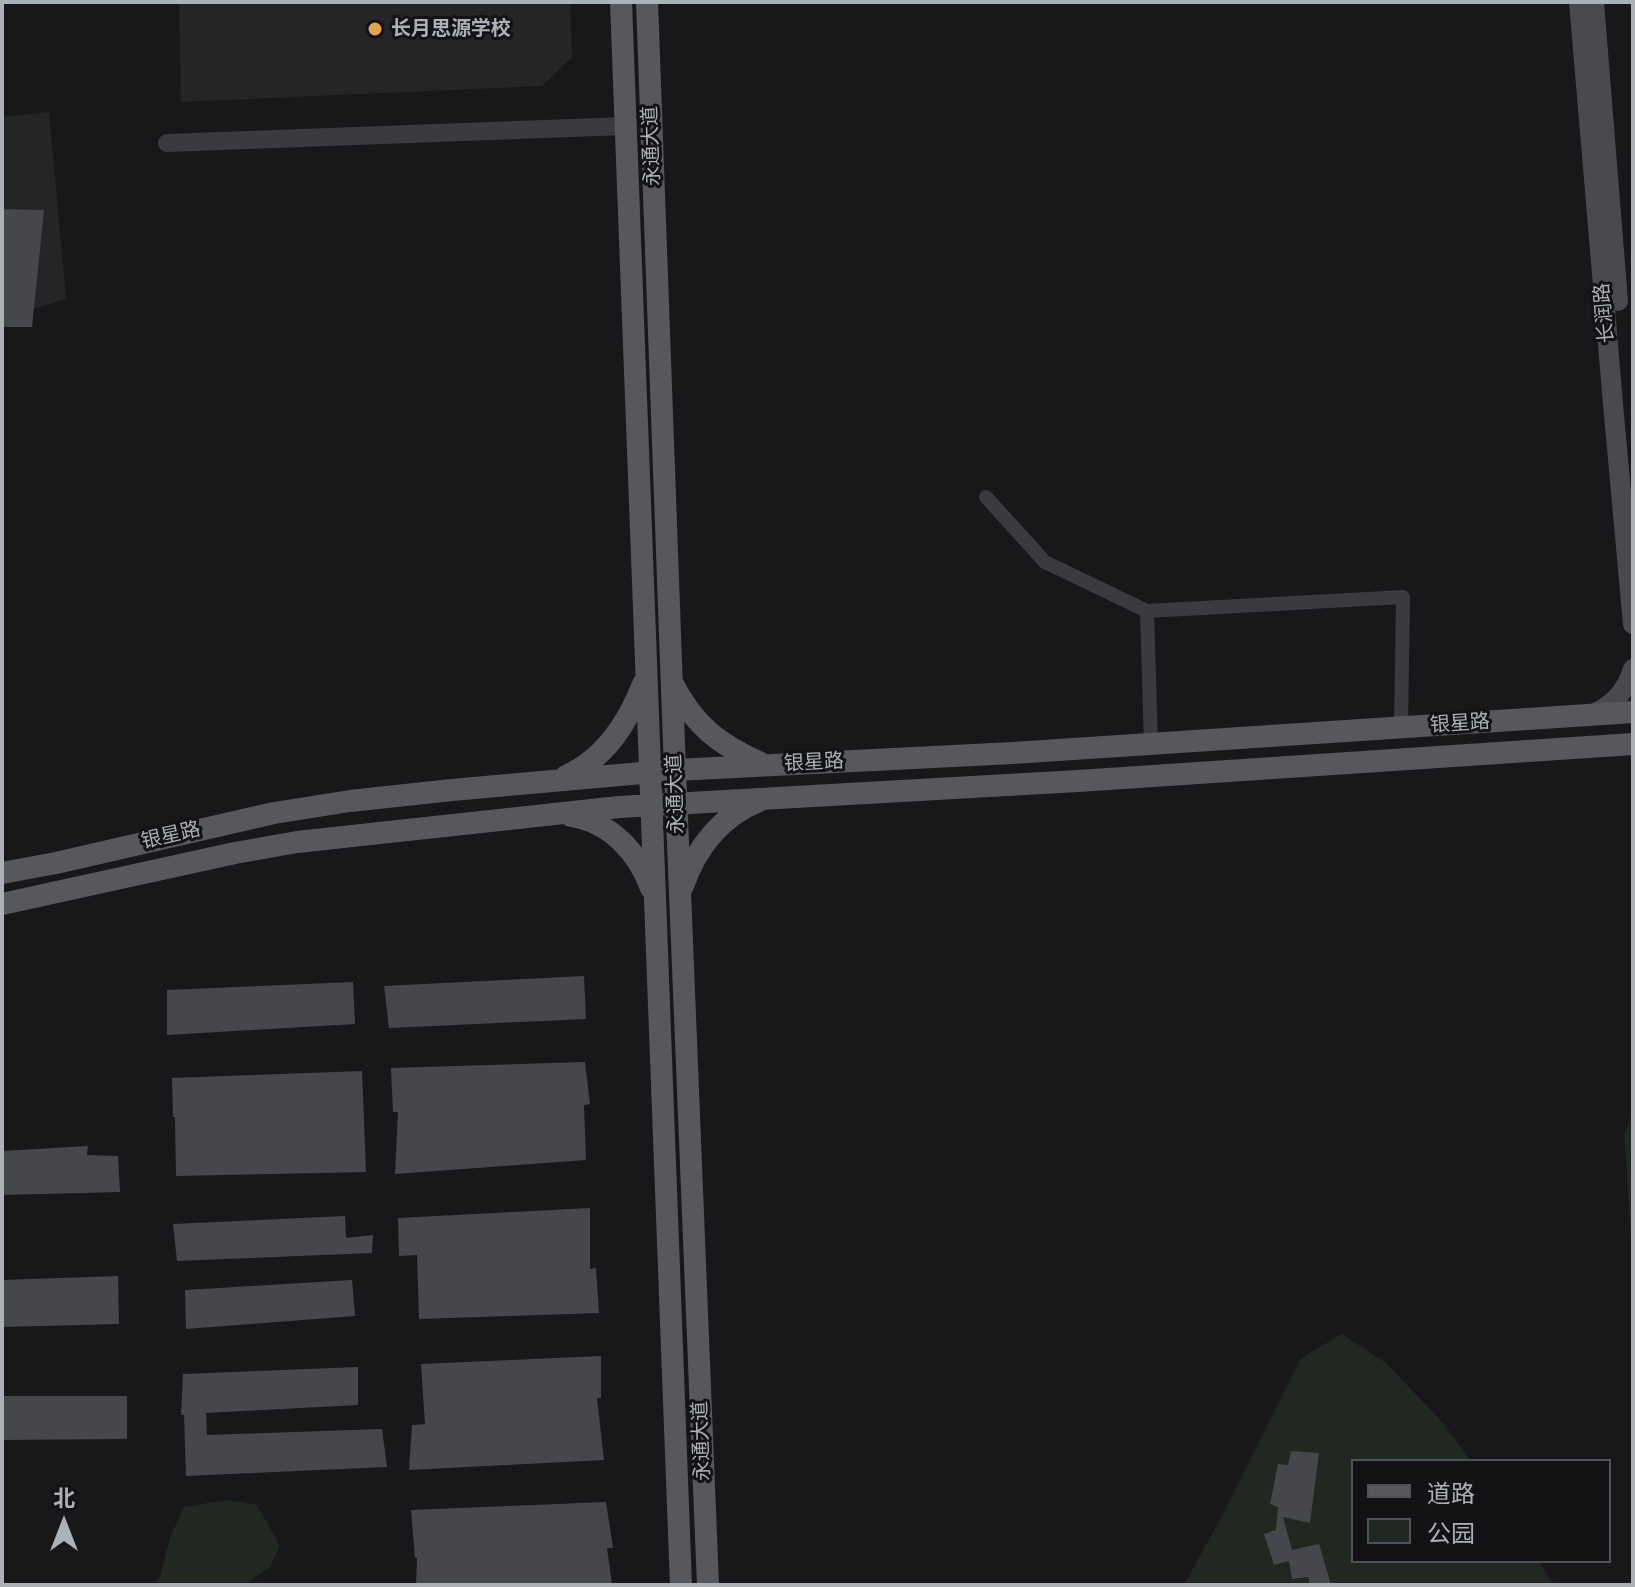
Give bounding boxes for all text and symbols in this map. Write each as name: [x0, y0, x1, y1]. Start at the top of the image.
place label: 长月思源学校: [391, 17, 511, 41]
marker: 长月思源学校: [366, 20, 384, 38]
street label: 永通大道: [639, 106, 665, 186]
street label: 长润路: [1590, 282, 1620, 344]
street label: 银星路: [1429, 710, 1491, 738]
street label: 银星路: [783, 749, 845, 777]
street label: 永通大道: [663, 754, 689, 834]
street label: 银星路: [139, 818, 203, 854]
street label: 永通大道: [689, 1401, 715, 1481]
legend: [1351, 1459, 1611, 1563]
text: 道路: [1427, 1480, 1475, 1507]
north arrow: [24, 1483, 104, 1563]
text: 北: [53, 1486, 75, 1511]
text: 公园: [1427, 1520, 1475, 1547]

